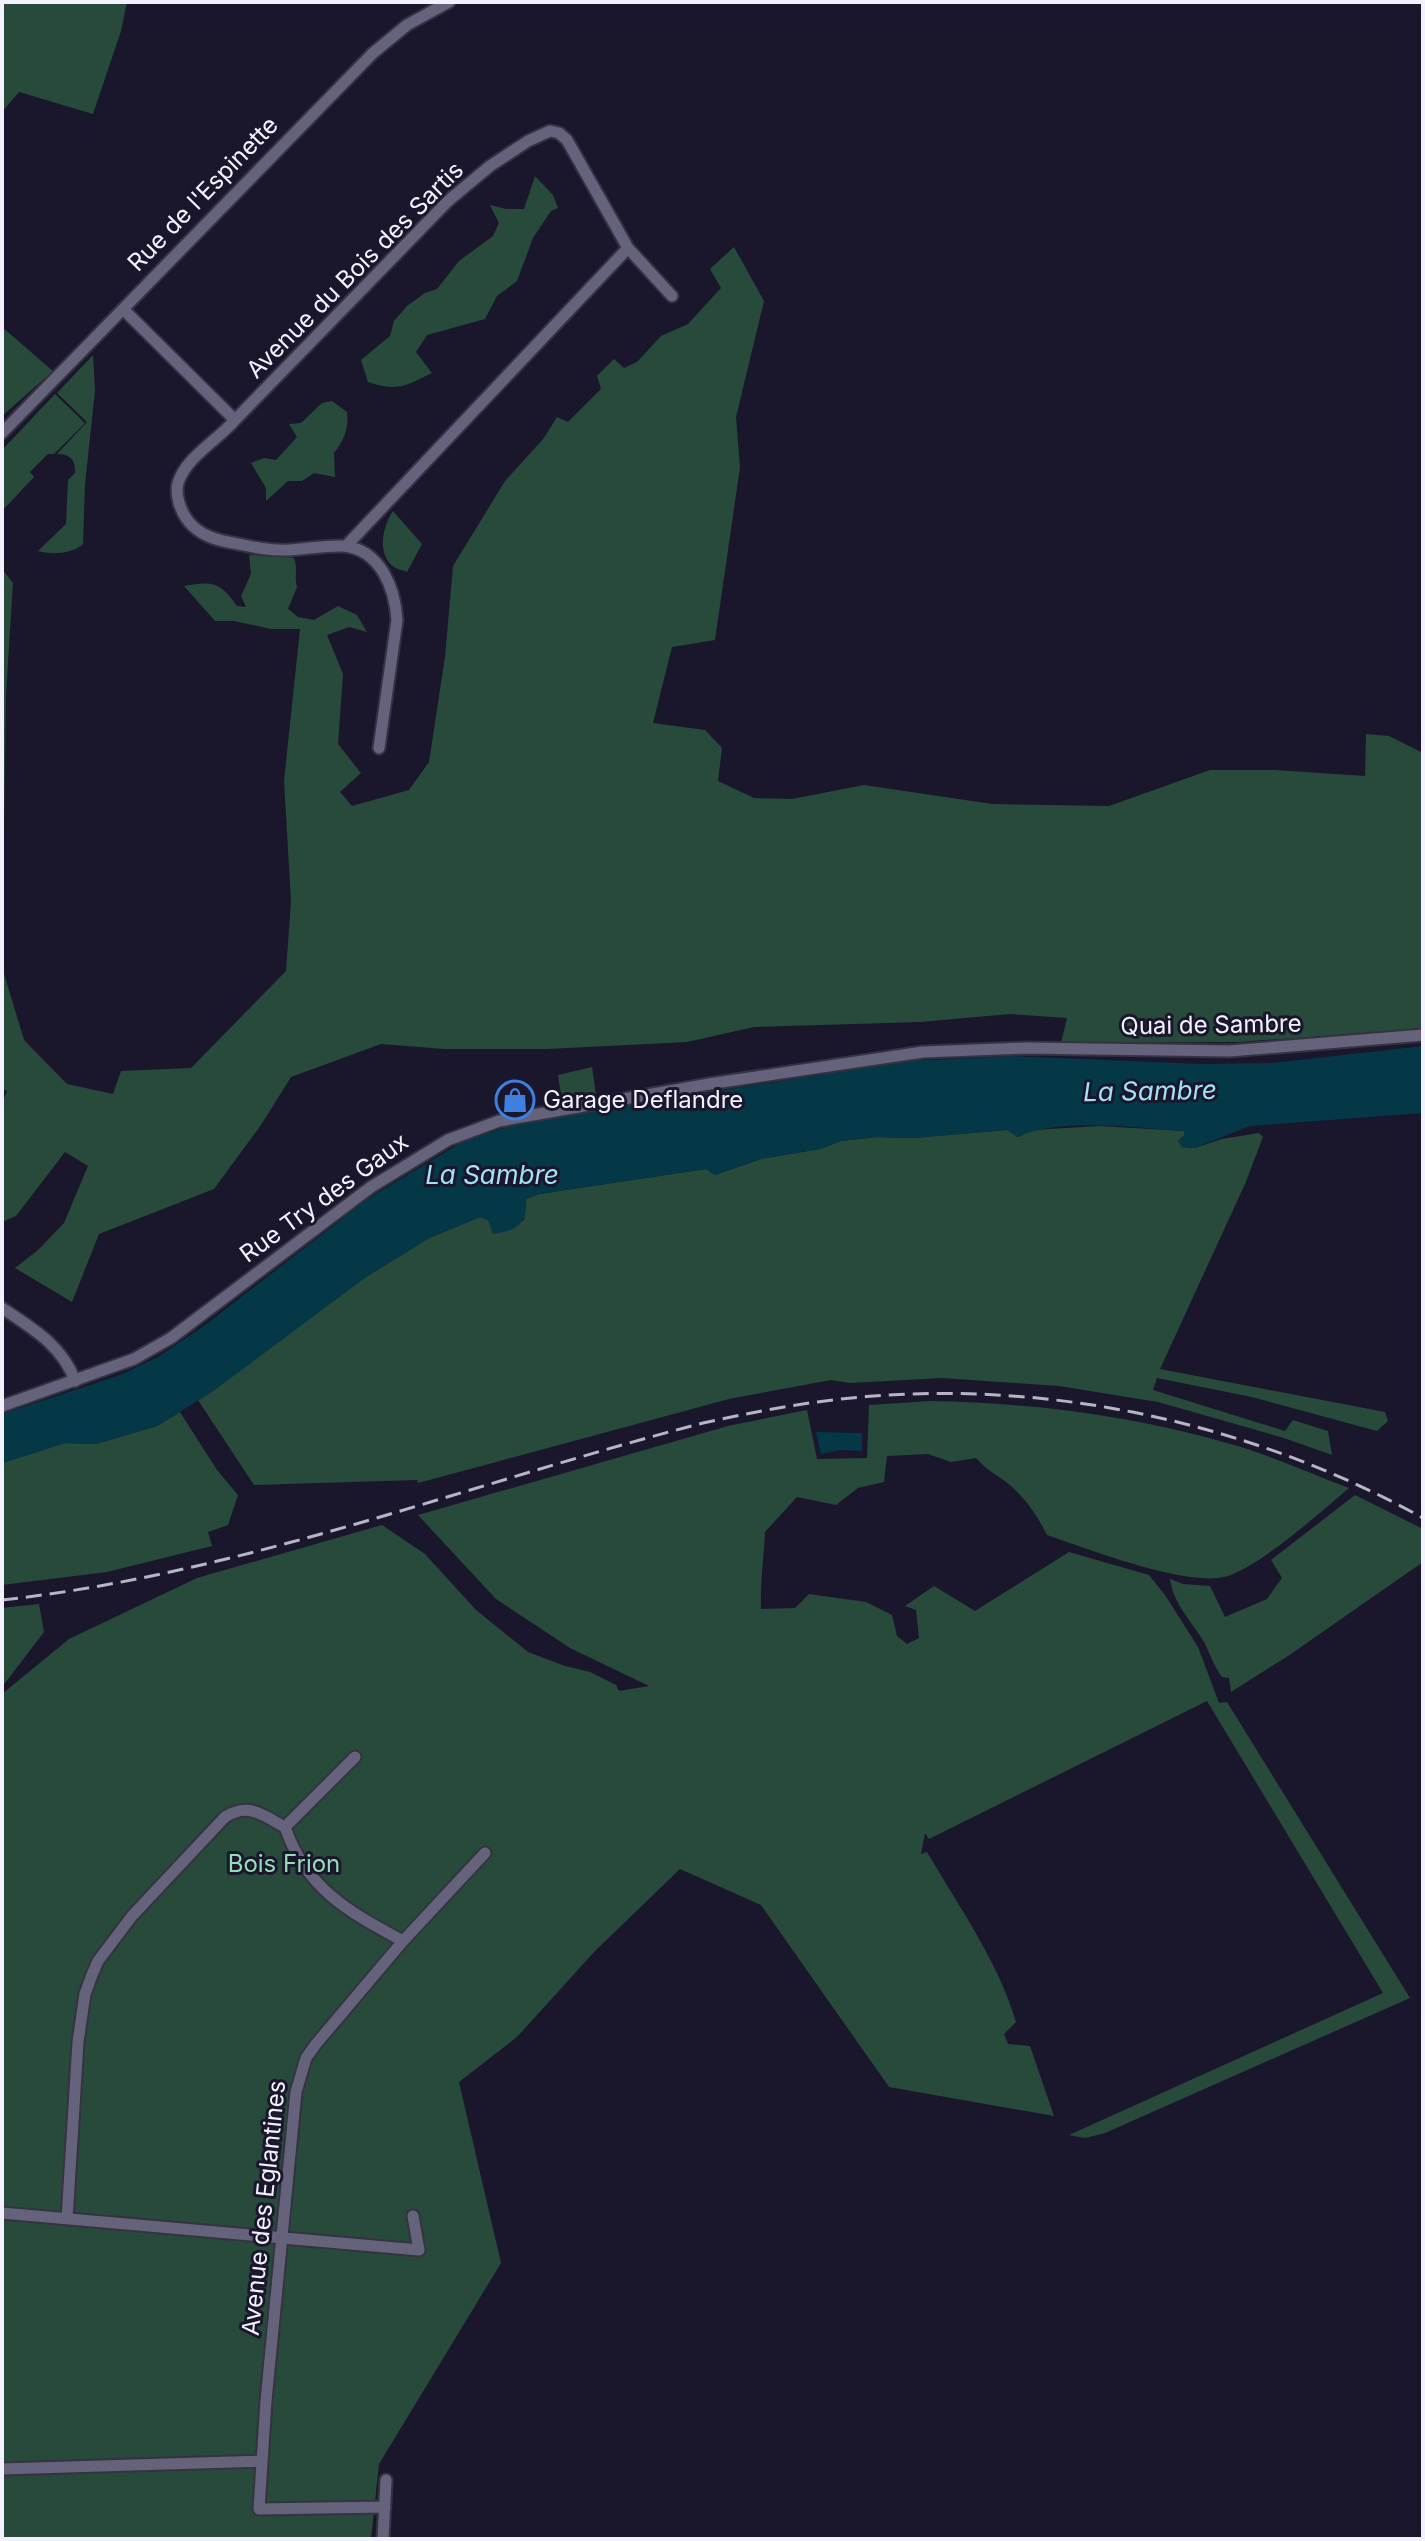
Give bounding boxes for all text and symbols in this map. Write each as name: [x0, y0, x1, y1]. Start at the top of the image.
street label: Rue de l'Espinette: [122, 110, 284, 277]
street label: Avenue du Bois des Sartis: [240, 155, 469, 384]
street label: Quai de Sambre: [1120, 1008, 1302, 1041]
water label: La Sambre: [1083, 1074, 1217, 1107]
shop icon: Garage Deflandre: [494, 1079, 536, 1121]
place label: Garage Deflandre: [543, 1085, 743, 1114]
street label: Rue Try des Gaux: [234, 1127, 414, 1268]
water label: La Sambre: [425, 1159, 559, 1190]
park label: Bois Frion: [228, 1849, 340, 1878]
street label: Avenue des Eglantines: [236, 2079, 291, 2337]

